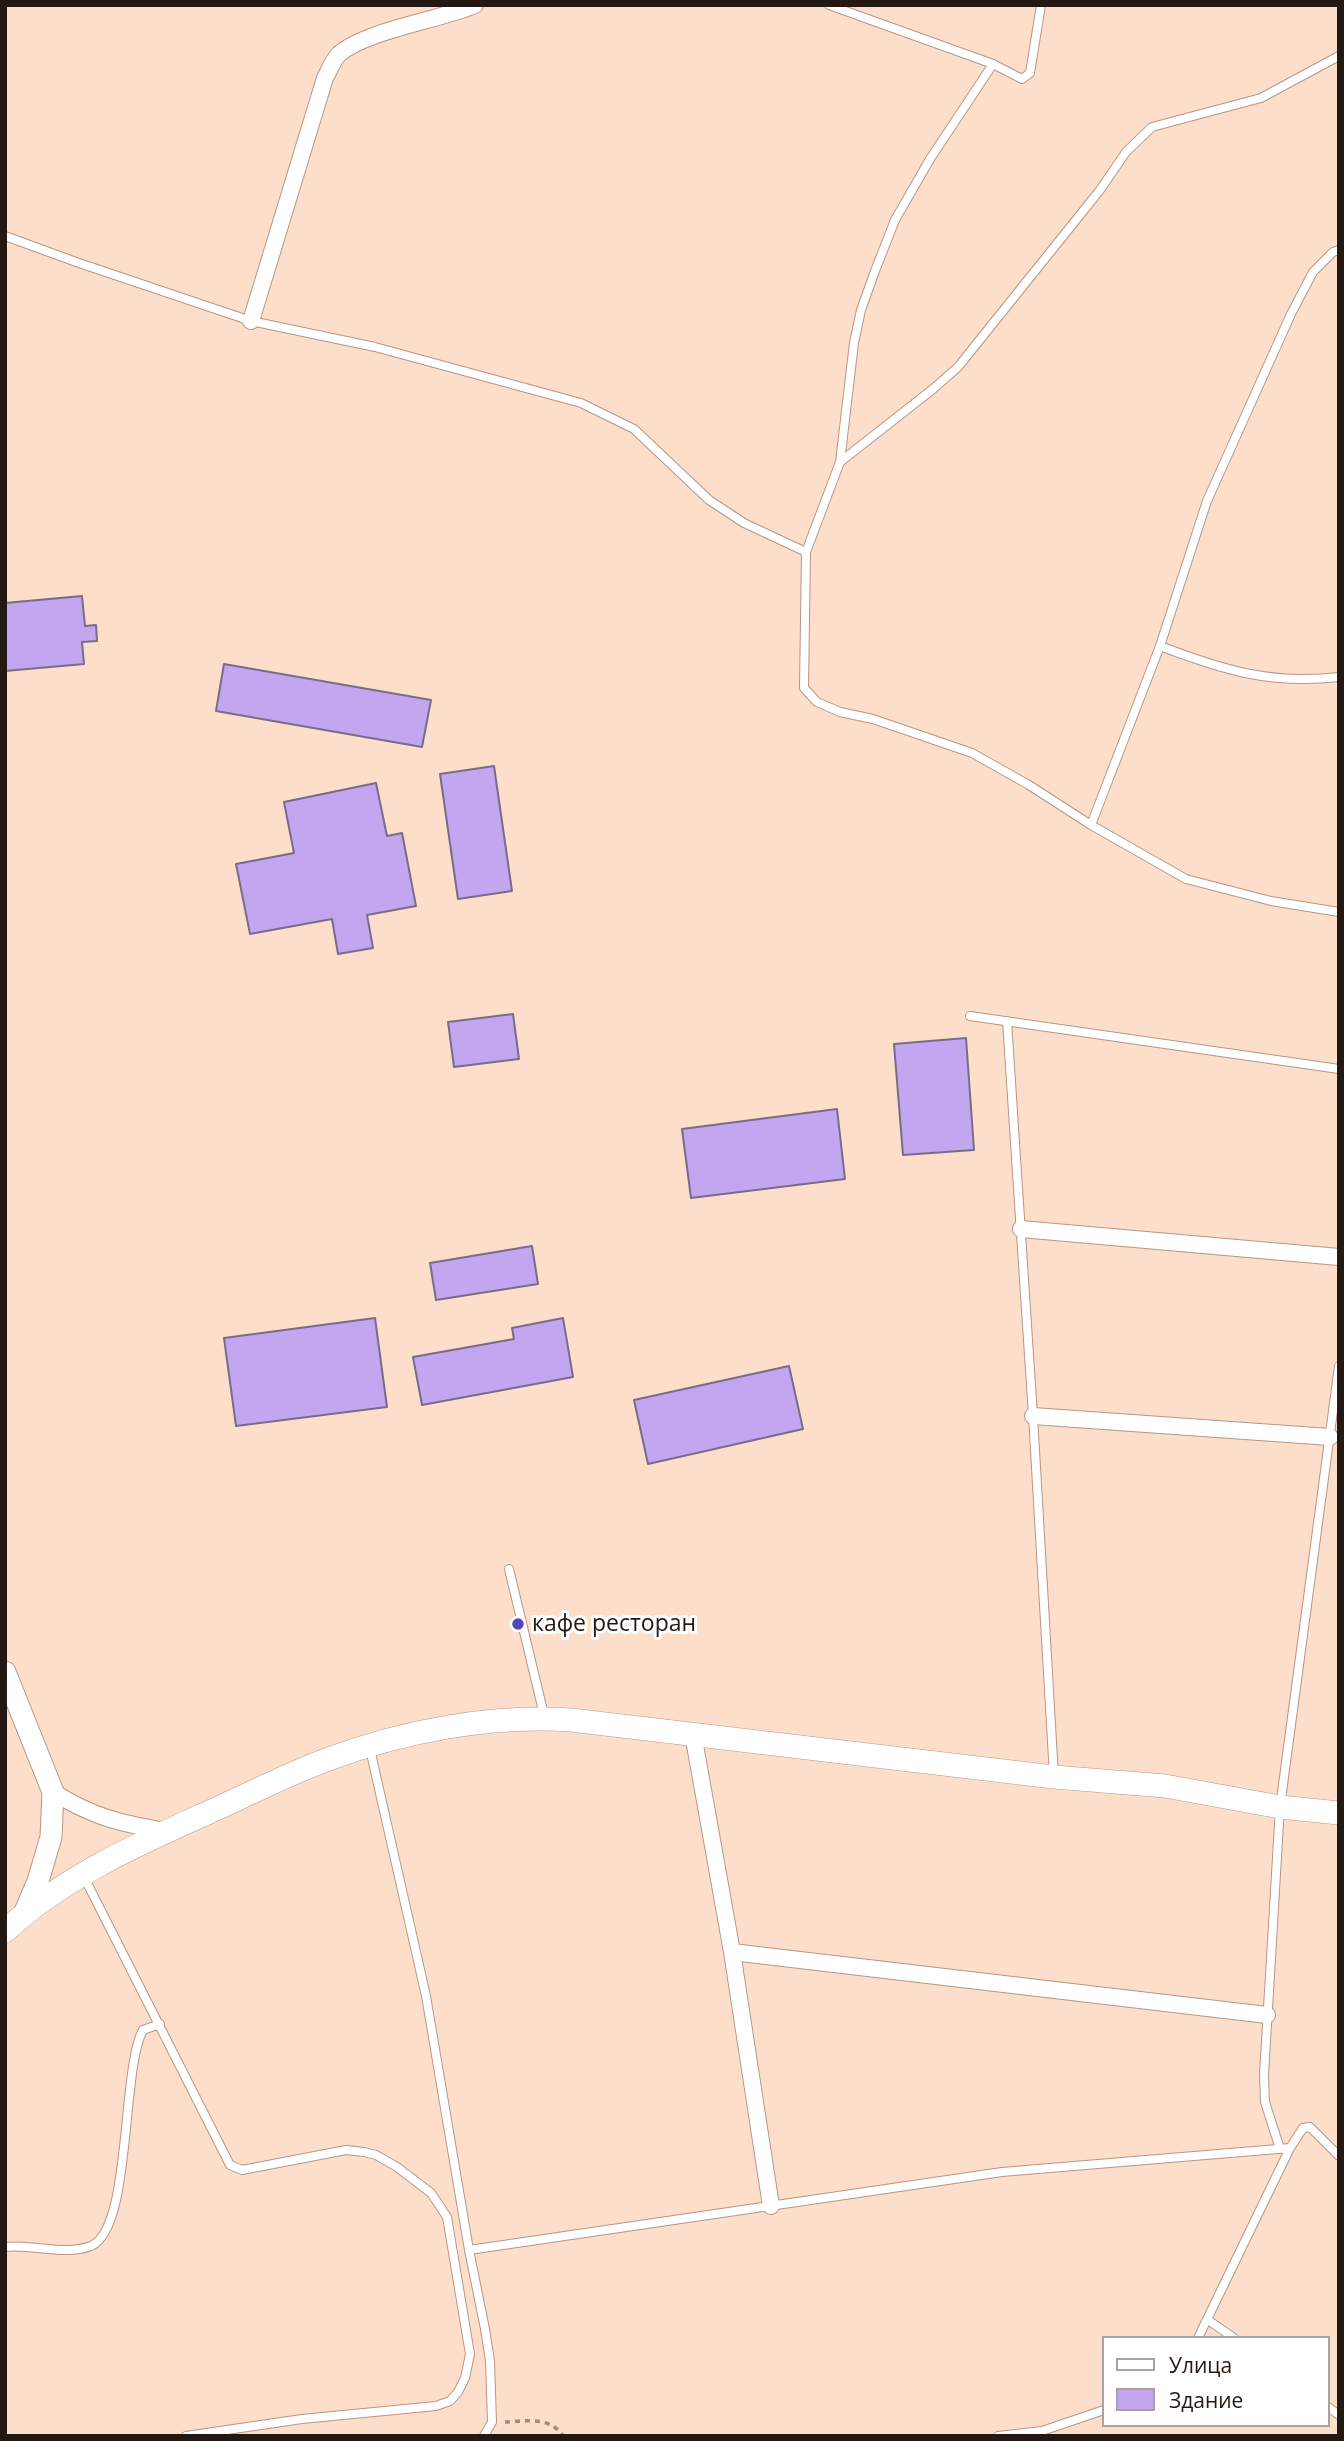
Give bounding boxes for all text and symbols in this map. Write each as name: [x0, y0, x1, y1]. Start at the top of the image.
place label: кафе ресторан: [532, 1610, 696, 1638]
marker: кафе ресторан: [510, 1616, 526, 1632]
legend: [1102, 2336, 1330, 2427]
text: Улица: [1169, 2351, 1232, 2379]
text: Здание: [1169, 2386, 1243, 2414]

